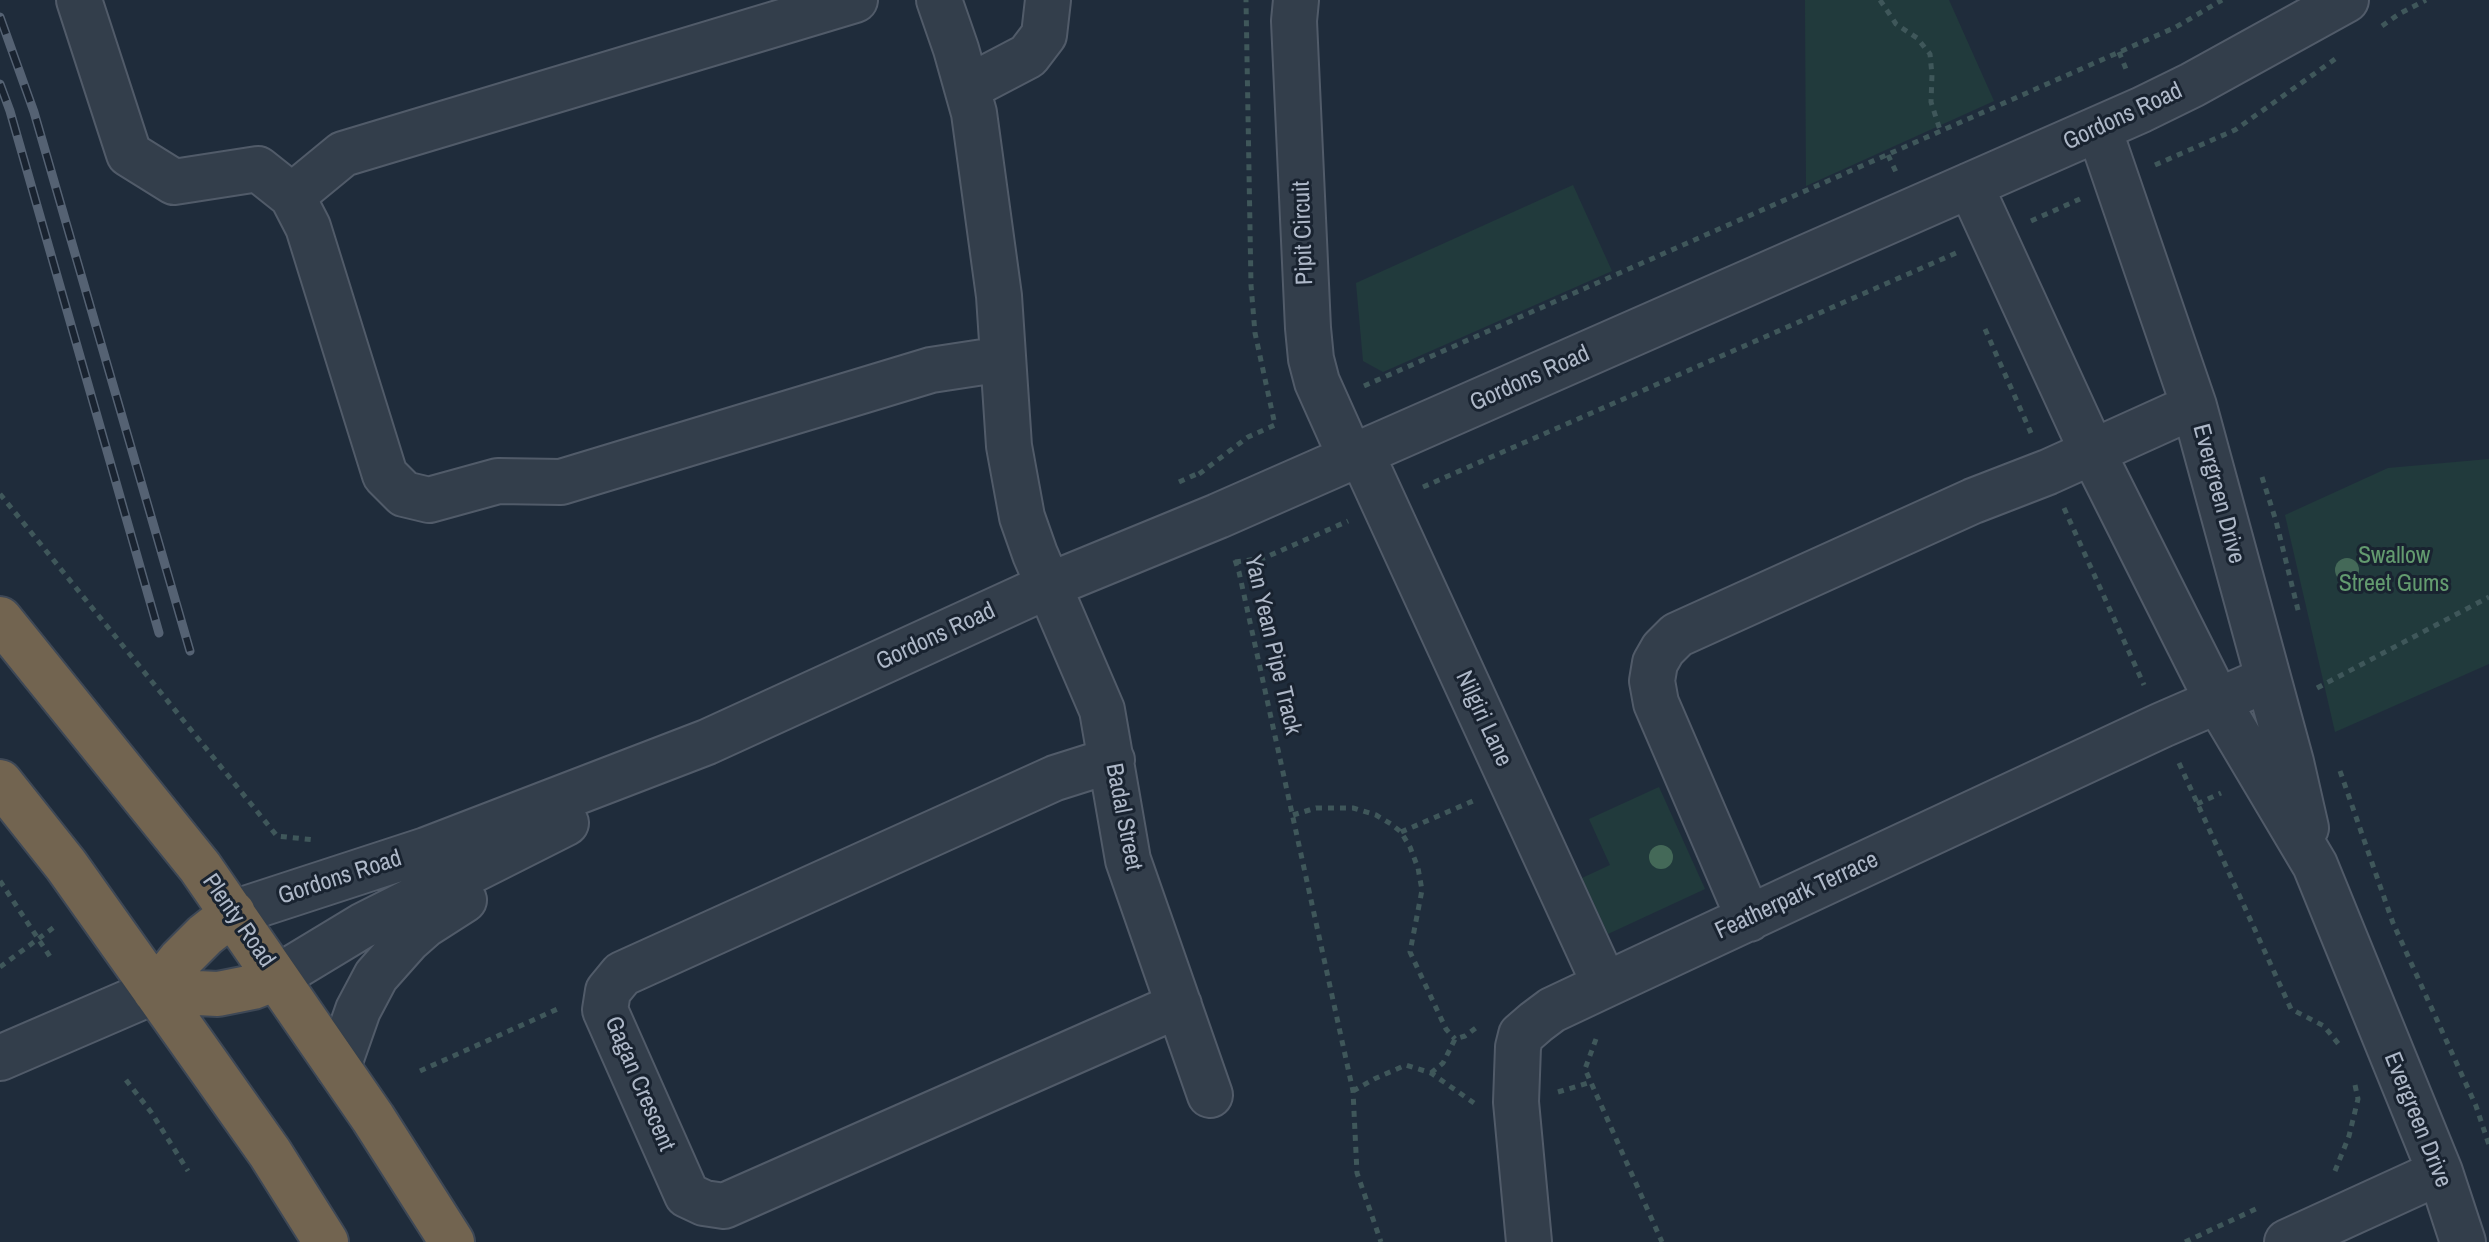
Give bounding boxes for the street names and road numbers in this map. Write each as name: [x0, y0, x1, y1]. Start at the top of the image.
street label: Gordons Road: [2059, 77, 2187, 157]
street label: Pipit Circuit: [1288, 181, 1320, 285]
street label: Gordons Road: [1466, 340, 1594, 418]
street label: Evergreen Drive: [2186, 421, 2250, 567]
street label: Yan Yean Pipe Track: [1237, 552, 1307, 738]
street label: Gordons Road: [872, 597, 1000, 677]
street label: Nilgiri Lane: [1448, 667, 1518, 771]
street label: Badal Street: [1099, 761, 1147, 873]
street label: Gordons Road: [275, 845, 405, 911]
street label: Featherpark Terrace: [1711, 846, 1883, 946]
street label: Plenty Road: [195, 869, 281, 973]
street label: Gagan Crescent: [598, 1012, 680, 1156]
street label: Evergreen Drive: [2377, 1048, 2457, 1192]

